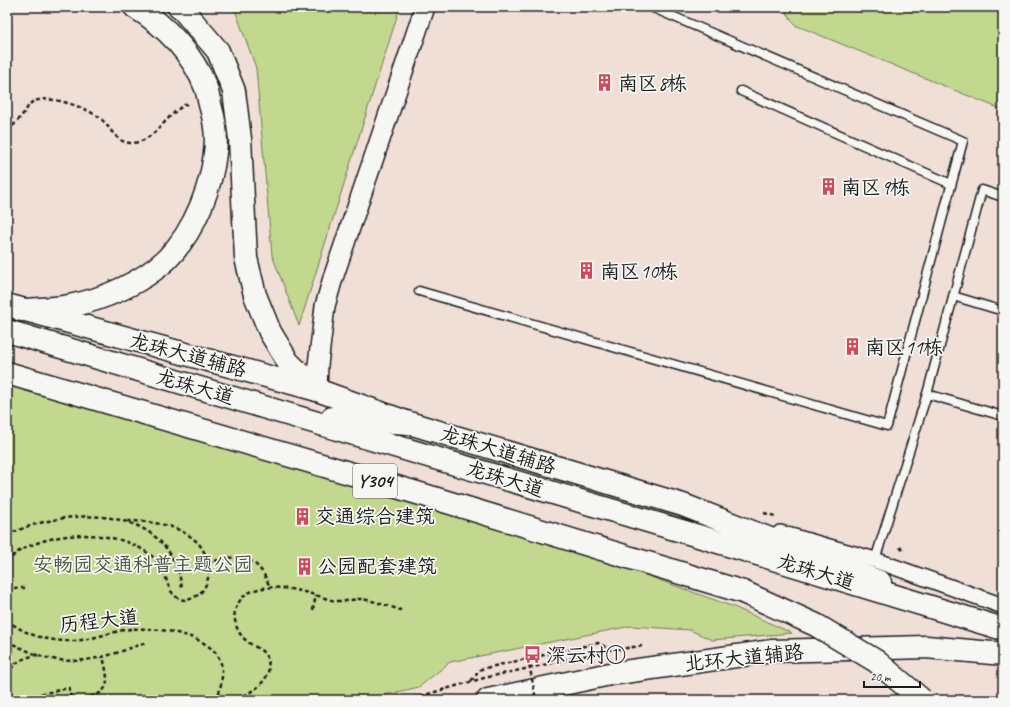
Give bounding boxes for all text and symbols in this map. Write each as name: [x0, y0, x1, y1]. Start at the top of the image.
place label: 南区8栋: [618, 71, 687, 96]
building icon: 南区8栋: [595, 73, 615, 93]
place label: 南区9栋: [841, 175, 910, 200]
building icon: 南区9栋: [818, 177, 838, 197]
place label: 南区10栋: [600, 259, 678, 284]
building icon: 南区10栋: [577, 261, 597, 281]
street label: 龙珠大道辅路: [127, 327, 250, 383]
place label: 南区11栋: [865, 335, 943, 360]
building icon: 南区11栋: [842, 337, 862, 357]
street label: 龙珠大道: [153, 364, 237, 410]
street label: 龙珠大道辅路: [437, 421, 559, 479]
street label: 龙珠大道: [463, 456, 547, 502]
road number: Y304: [353, 464, 397, 498]
place label: 交通综合建筑: [315, 504, 435, 529]
building icon: 交通综合建筑: [292, 506, 312, 526]
street label: 龙珠大道: [774, 548, 858, 596]
park label: 安畅园交通科普主题公园: [33, 552, 253, 577]
place label: 公园配套建筑: [317, 554, 437, 579]
building icon: 公园配套建筑: [294, 556, 314, 576]
street label: 历程大道: [58, 604, 140, 638]
street label: 北环大道辅路: [683, 639, 806, 677]
place label: 深云村①: [546, 643, 626, 668]
bus stop icon: 深云村①: [523, 645, 543, 665]
scale bar: [864, 663, 920, 689]
text: 20 m: [870, 669, 892, 685]

